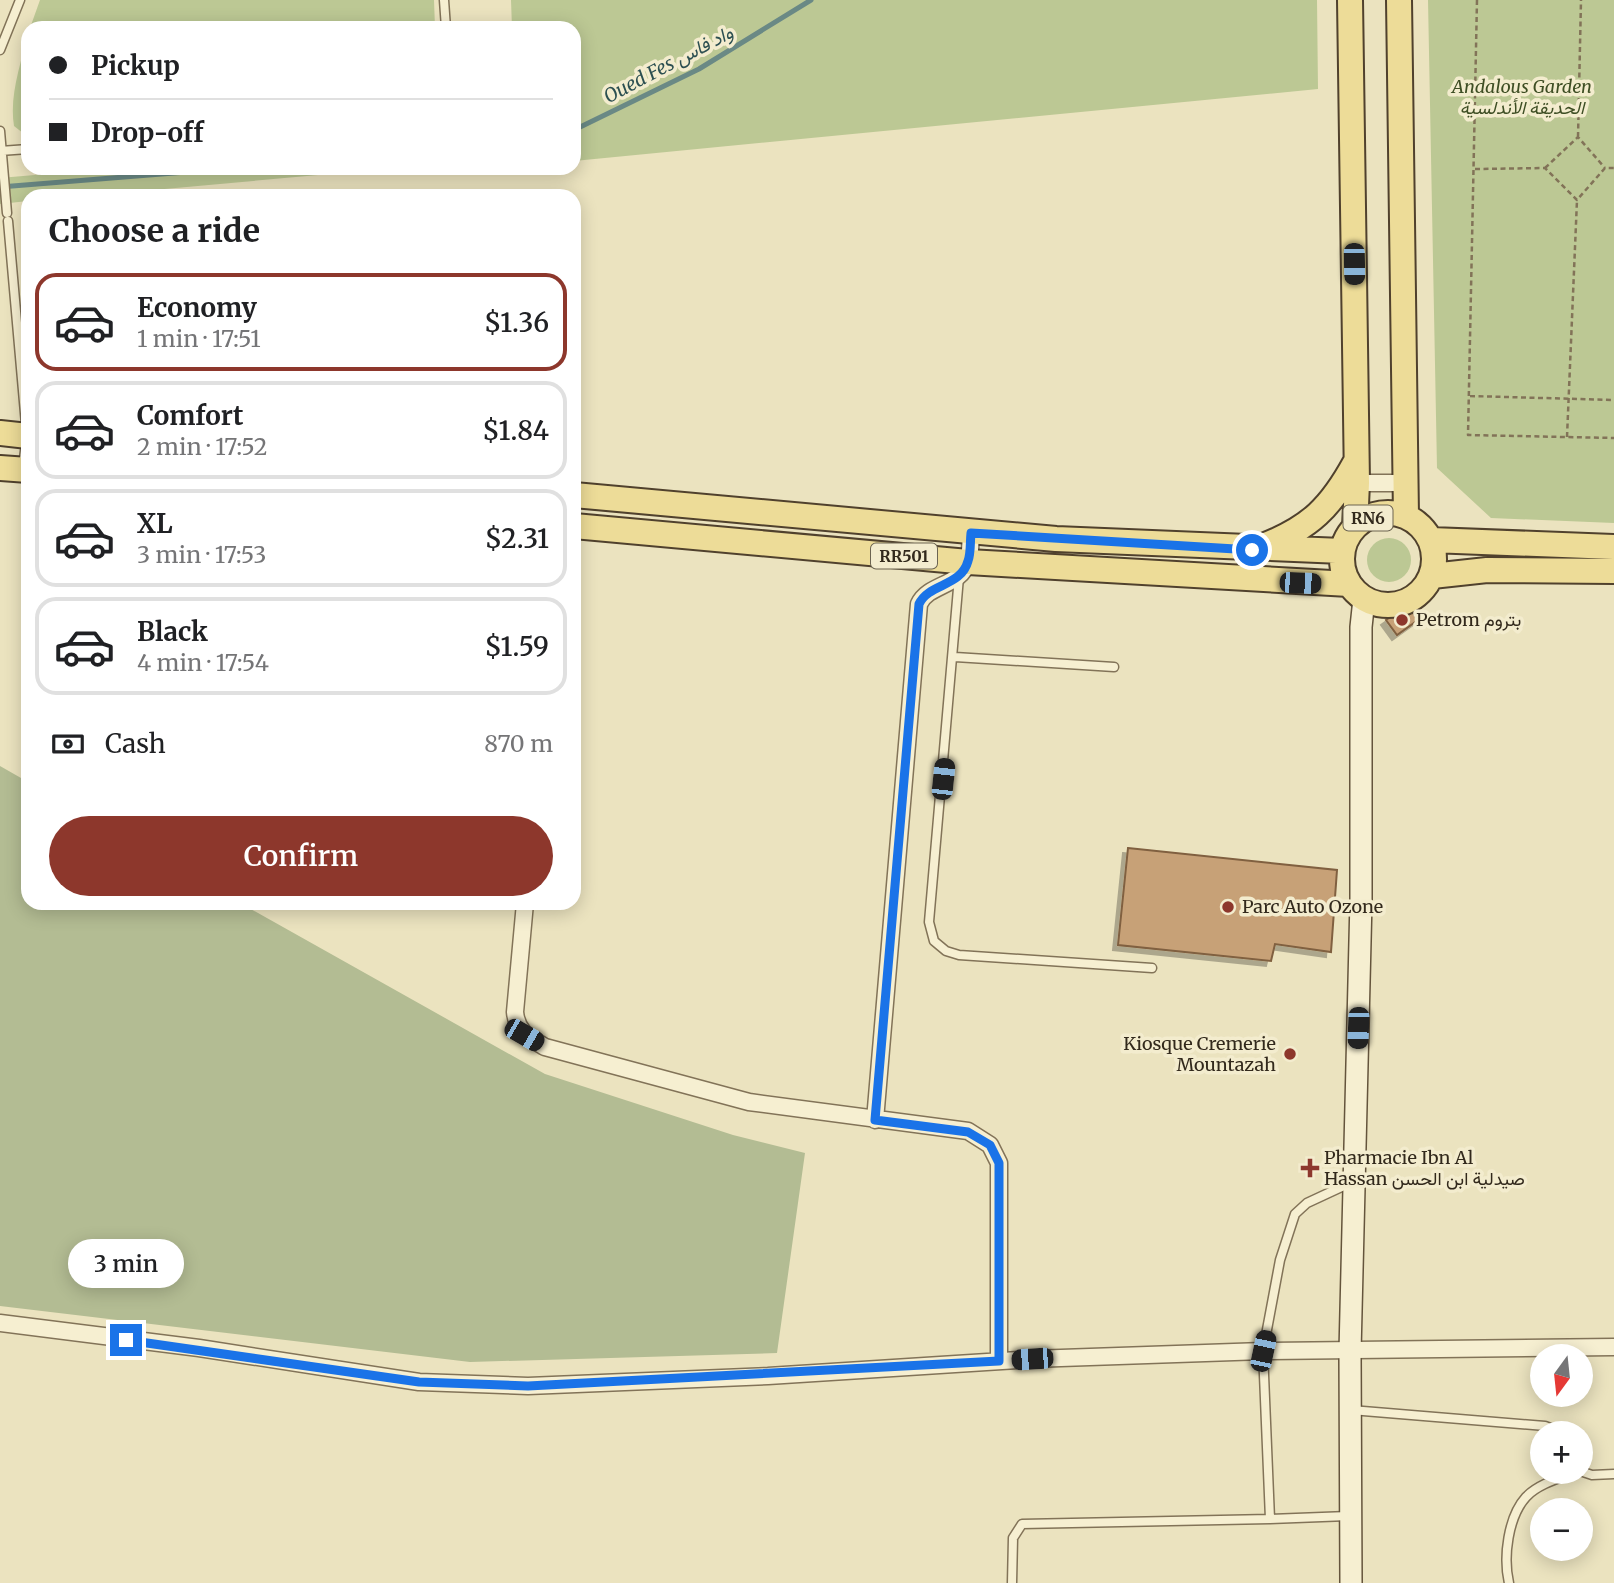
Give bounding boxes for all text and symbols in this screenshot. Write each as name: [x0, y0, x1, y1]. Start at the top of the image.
water label: Oued Fes واد فاس: [599, 20, 737, 108]
text: Pickup: [91, 49, 180, 82]
park label: Andalous Garden الحديقة الأندلسية: [1450, 75, 1592, 119]
text: Drop-off: [91, 116, 204, 149]
text: Choose a ride: [49, 211, 260, 251]
car: [1344, 243, 1365, 285]
icon: car: [53, 291, 116, 354]
text: Economy: [137, 291, 257, 324]
text: $1.36: [484, 306, 549, 339]
text: 1 min · 17:51: [137, 324, 261, 353]
icon: car: [53, 399, 116, 462]
text: Comfort: [137, 399, 243, 432]
text: $1.84: [482, 414, 549, 447]
text: 2 min · 17:52: [137, 432, 267, 461]
road number: RN6: [1344, 505, 1392, 530]
icon: car: [53, 507, 116, 570]
text: XL: [137, 507, 173, 540]
text: $2.31: [485, 522, 549, 555]
route start: [1236, 534, 1268, 566]
text: 3 min · 17:53: [137, 540, 266, 569]
road number: RR501: [871, 544, 937, 568]
car: [1279, 572, 1322, 594]
place label: Petrom بتروم: [1416, 608, 1521, 632]
marker: Petrom بتروم: [1394, 612, 1410, 628]
icon: car: [53, 615, 116, 678]
text: Black: [137, 615, 208, 648]
text: $1.59: [485, 630, 549, 663]
text: 4 min · 17:54: [137, 648, 269, 677]
icon: cash: [49, 725, 87, 763]
text: Cash: [105, 727, 166, 760]
text: 870 m: [484, 729, 553, 758]
car: [931, 757, 956, 801]
button: Confirm: [49, 816, 553, 896]
place label: Parc Auto Ozone: [1242, 895, 1383, 918]
marker: Parc Auto Ozone: [1220, 899, 1236, 915]
car: [1347, 1007, 1370, 1049]
car: [501, 1015, 548, 1055]
place label: Kiosque Cremerie Mountazah: [1123, 1032, 1276, 1076]
marker: Kiosque Cremerie Mountazah: [1282, 1046, 1298, 1062]
place label: Pharmacie Ibn Al Hassan صيدلية ابن الحسن: [1324, 1146, 1525, 1190]
marker: Pharmacie Ibn Al Hassan صيدلية ابن الحسن: [1302, 1160, 1318, 1176]
callout: 3 min: [68, 1238, 184, 1288]
text: 3 min: [94, 1249, 158, 1278]
route end: [110, 1324, 142, 1356]
car: [1249, 1328, 1278, 1374]
north arrow: [1530, 1344, 1592, 1407]
map controls: [1530, 1344, 1593, 1561]
car: [1011, 1347, 1054, 1371]
button: +: [1530, 1421, 1593, 1484]
button: −: [1530, 1498, 1593, 1561]

